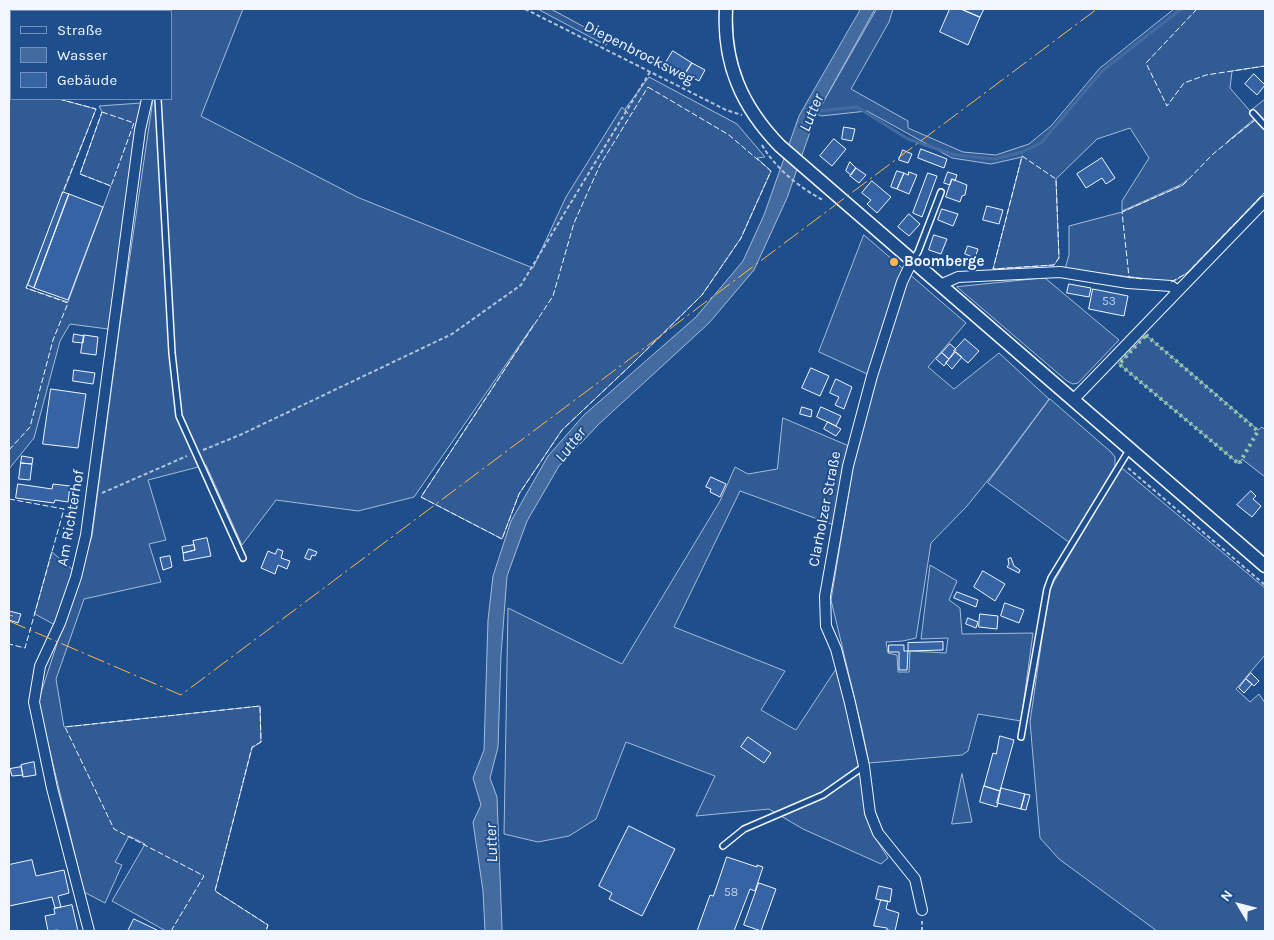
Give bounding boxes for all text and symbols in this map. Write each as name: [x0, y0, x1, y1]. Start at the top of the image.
legend: [10, 10, 172, 100]
street label: Diepenbrocksweg: [581, 17, 697, 89]
text: Straße: [57, 21, 102, 39]
text: Wasser: [57, 46, 107, 64]
text: Gebäude: [57, 71, 117, 89]
water label: Lutter: [796, 91, 828, 135]
place label: Boomberge: [904, 253, 985, 271]
marker: Boomberge: [888, 256, 900, 268]
house number: 53: [1102, 295, 1116, 309]
water label: Lutter: [551, 424, 591, 466]
street label: Clarholzer Straße: [805, 450, 845, 568]
street label: Am Richterhof: [54, 468, 88, 568]
water label: Lutter: [482, 823, 502, 863]
north arrow: [1214, 880, 1264, 930]
house number: 58: [724, 886, 738, 900]
text: N: [1217, 887, 1236, 905]

